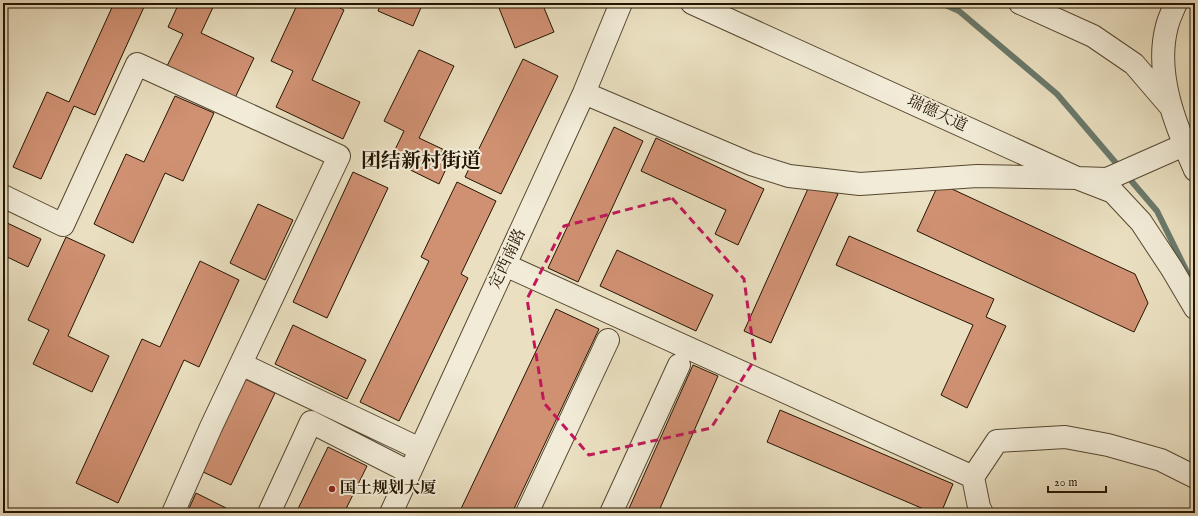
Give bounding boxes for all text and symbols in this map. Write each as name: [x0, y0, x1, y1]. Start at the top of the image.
street label: 瑞德大道: [904, 91, 970, 137]
district label: 团结新村街道: [361, 149, 481, 174]
street label: 定西南路: [485, 226, 531, 292]
scale bar: [1048, 468, 1106, 494]
text: 20 m: [1054, 475, 1077, 490]
place label: 国土规划大厦: [340, 479, 436, 499]
marker: 国土规划大厦: [327, 484, 337, 494]

